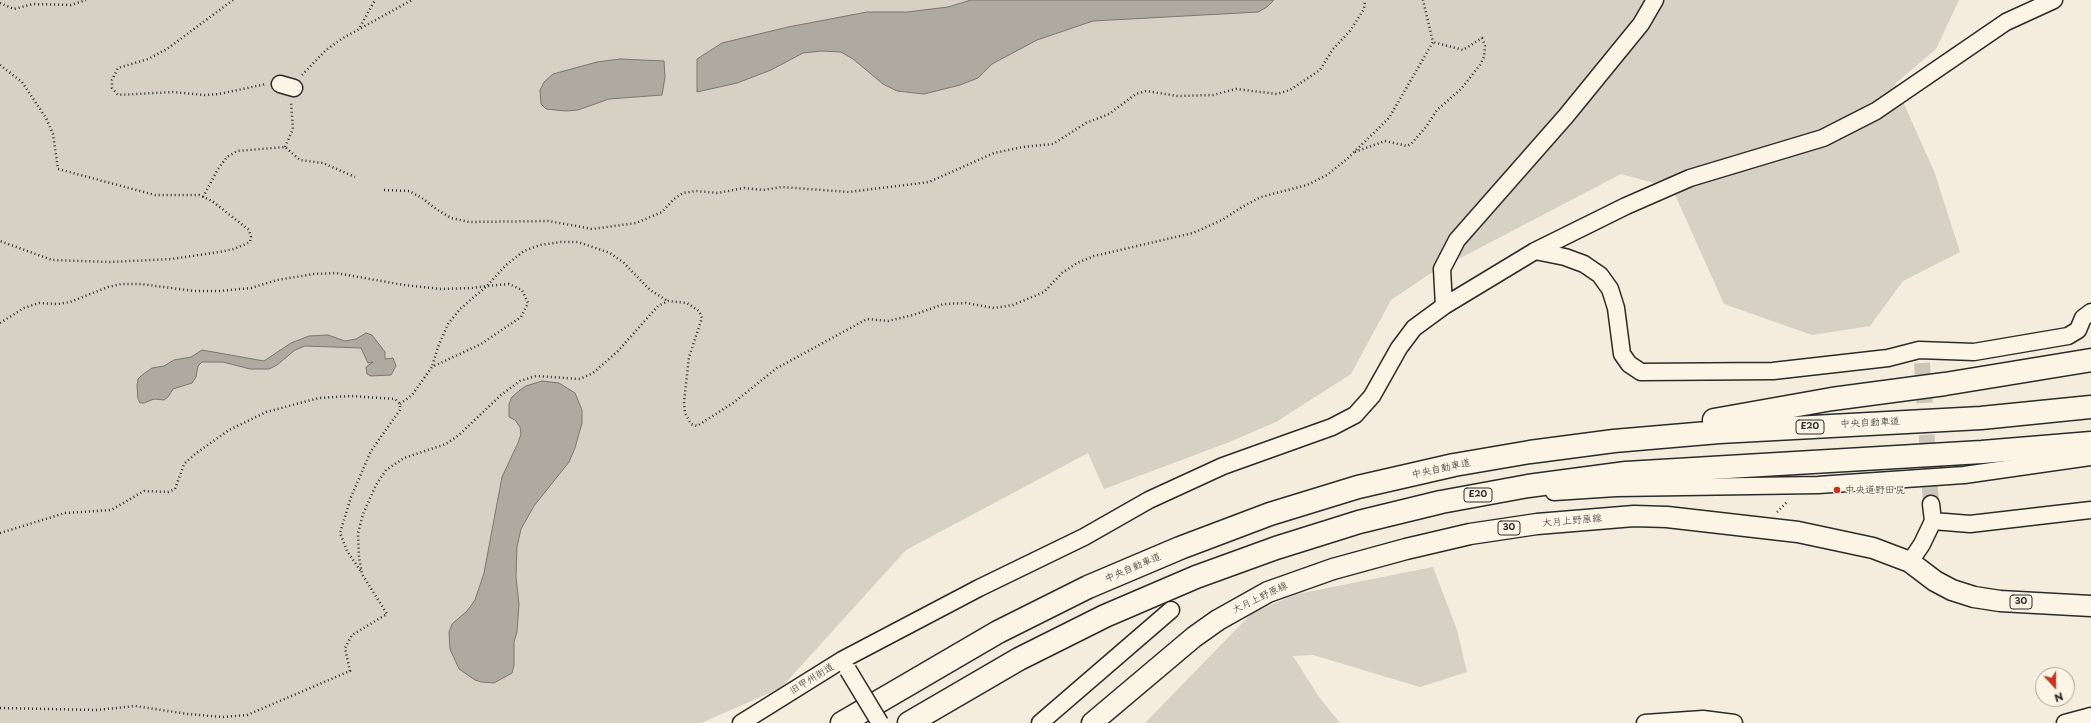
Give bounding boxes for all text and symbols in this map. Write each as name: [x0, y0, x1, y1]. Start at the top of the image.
street label: 中央自動車道: [1840, 415, 1900, 431]
road number: E20: [1796, 420, 1824, 434]
street label: 中央自動車道: [1410, 457, 1472, 481]
place label: 中央道野田尻: [1845, 484, 1905, 496]
marker: 中央道野田尻: [1832, 485, 1842, 495]
road number: E20: [1464, 488, 1492, 502]
street label: 大月上野原線: [1542, 512, 1602, 530]
road number: 30: [1498, 521, 1520, 535]
street label: 中央自動車道: [1103, 551, 1163, 585]
street label: 大月上野原線: [1230, 579, 1290, 617]
road number: 30: [2010, 595, 2032, 609]
street label: 旧甲州街道: [788, 661, 836, 697]
north arrow: [2035, 667, 2075, 707]
text: N: [2052, 688, 2066, 707]

